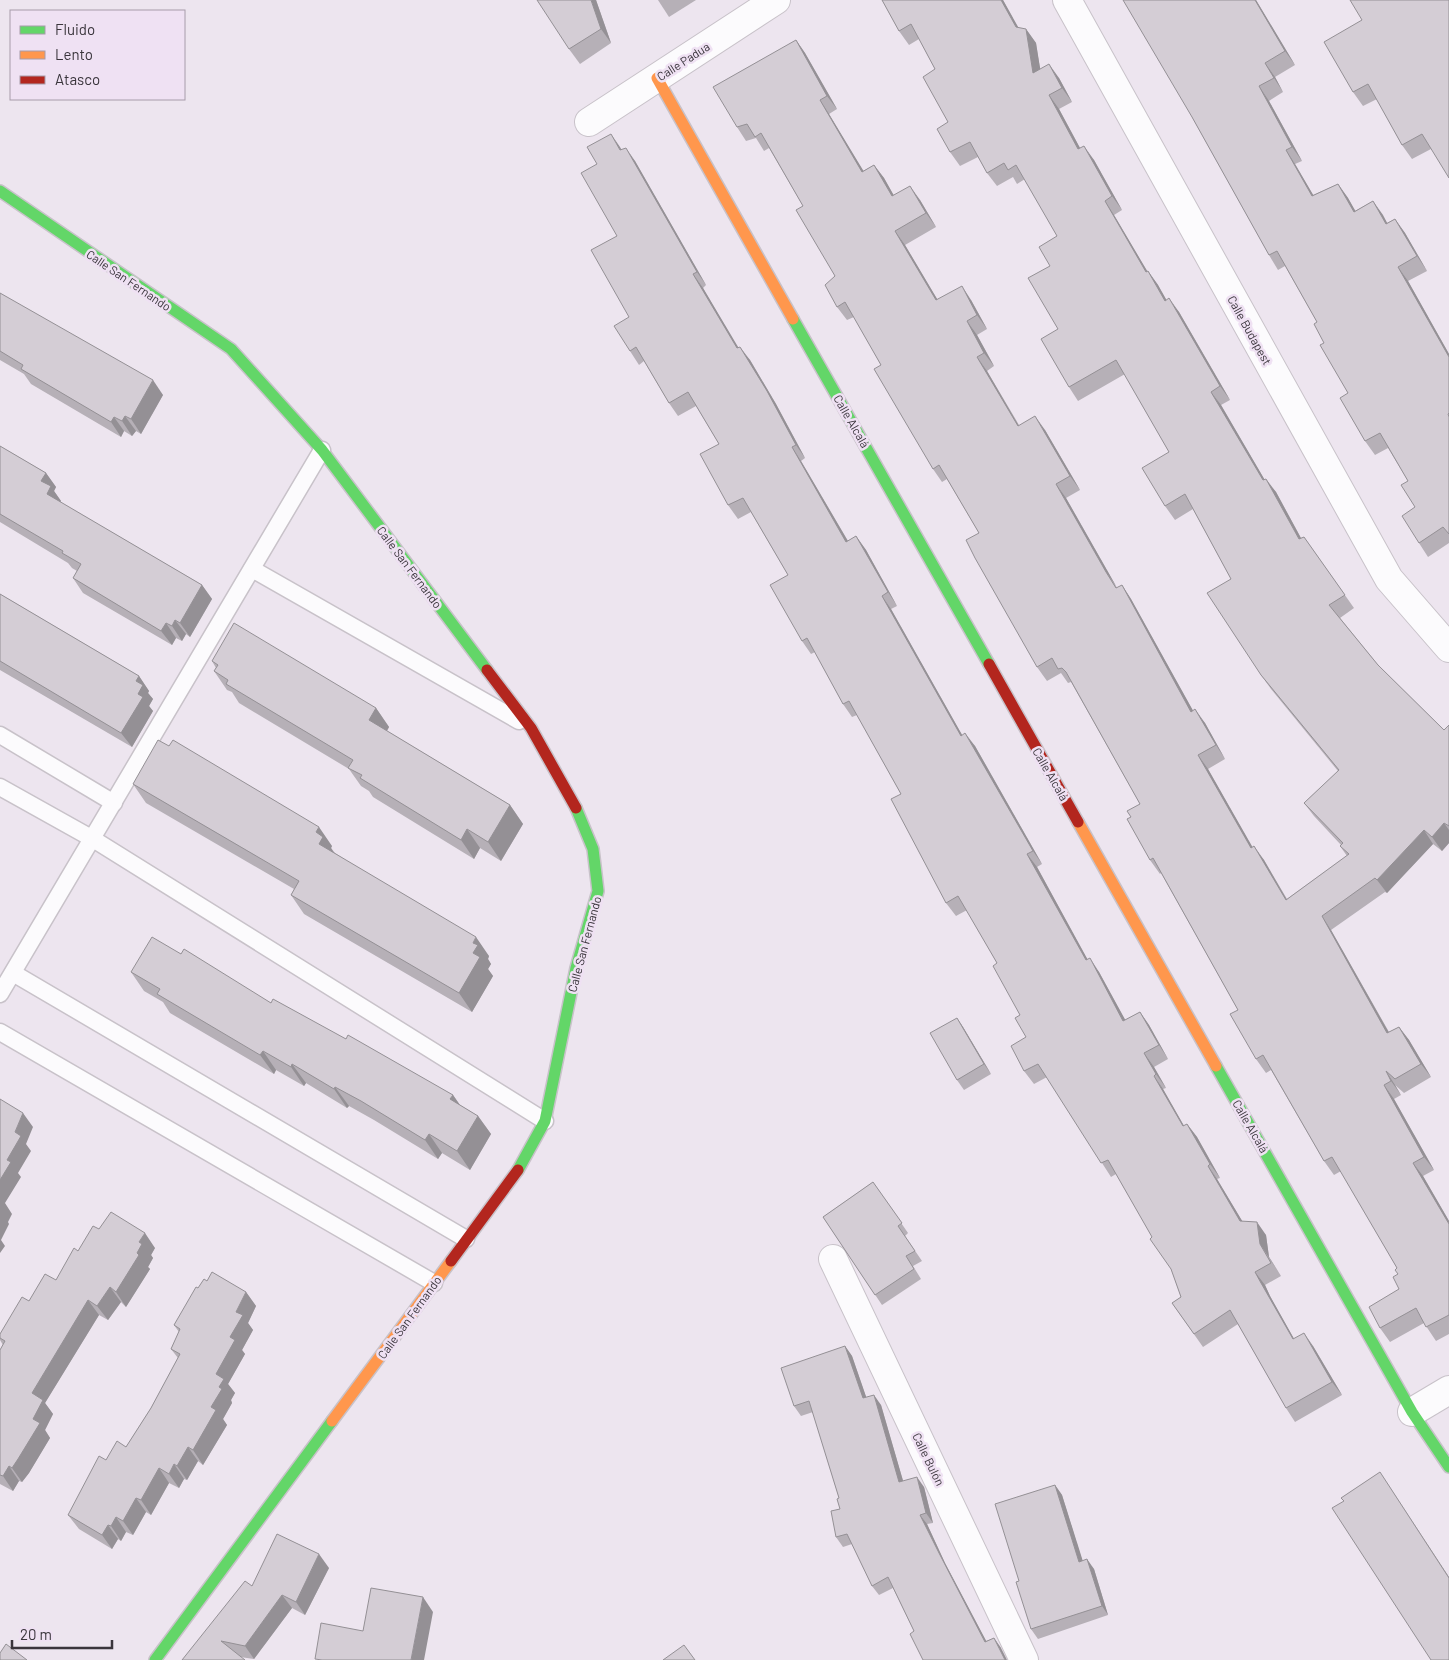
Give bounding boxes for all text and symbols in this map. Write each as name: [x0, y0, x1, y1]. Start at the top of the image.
legend: [10, 10, 185, 100]
text: Fluido: [55, 20, 95, 38]
street label: Calle Padua: [654, 39, 712, 83]
text: Lento: [55, 45, 93, 63]
text: Atasco: [55, 70, 100, 88]
street label: Calle San Fernando: [84, 247, 174, 313]
street label: Calle Budapest: [1225, 293, 1275, 367]
street label: Calle Alcalá: [831, 392, 873, 450]
street label: Calle San Fernando: [375, 523, 445, 611]
street label: Calle Alcalá: [1030, 745, 1072, 803]
street label: Calle San Fernando: [564, 894, 604, 994]
street label: Calle Alcalá: [1230, 1097, 1272, 1155]
street label: Calle San Fernando: [374, 1273, 444, 1361]
street label: Calle Bulón: [910, 1430, 948, 1488]
scale bar: [12, 1618, 112, 1650]
text: 20 m: [20, 1625, 52, 1643]

